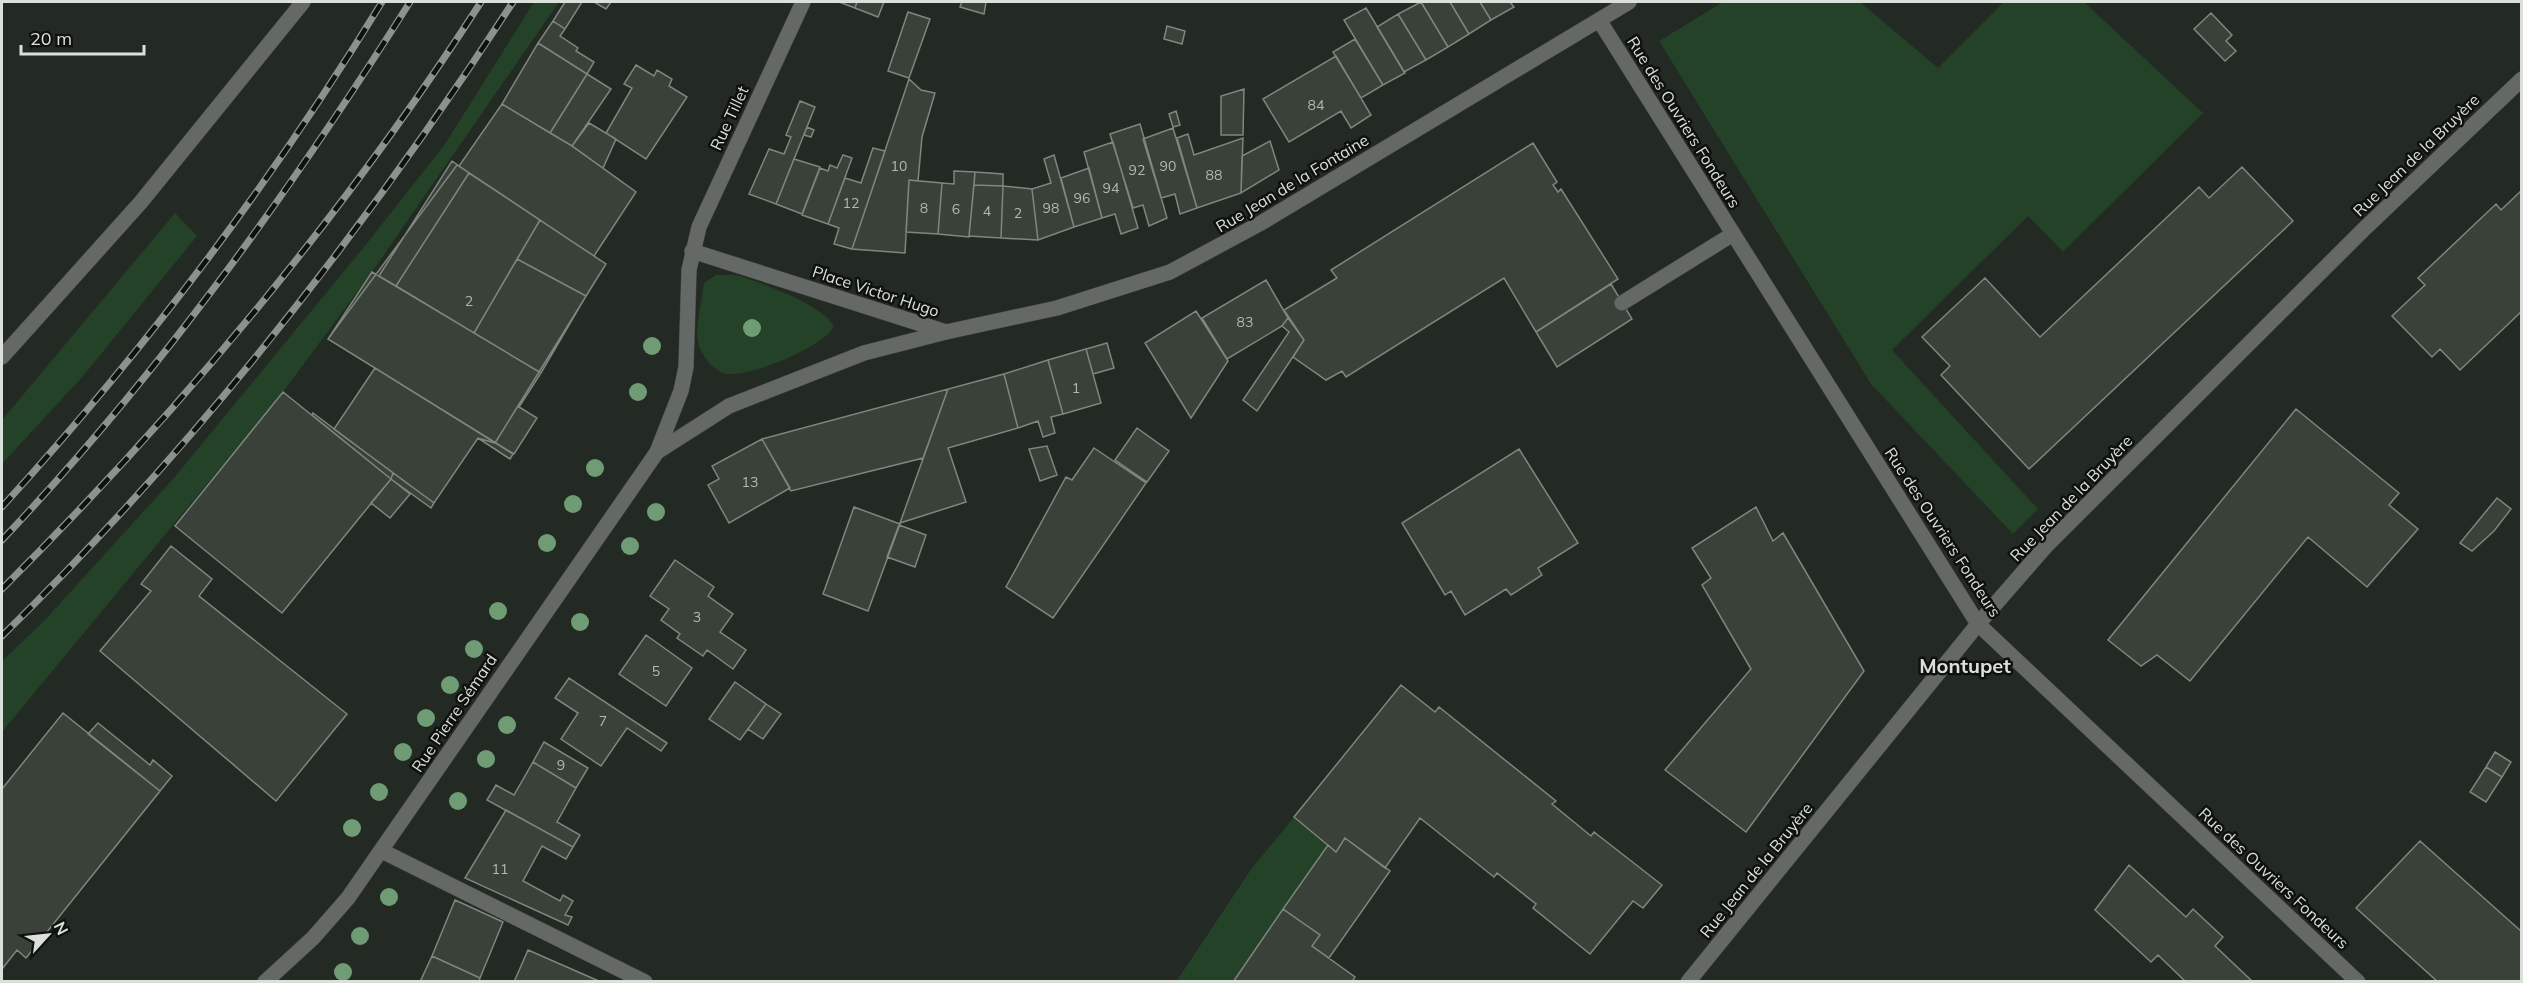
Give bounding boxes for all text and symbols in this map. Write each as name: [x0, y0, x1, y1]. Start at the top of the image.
scale bar: [21, 18, 144, 56]
text: 20 m: [30, 27, 72, 50]
street label: Rue des Ouvriers Fondeurs: [1623, 33, 1745, 211]
street label: Rue Tillet: [705, 82, 753, 153]
street label: Rue Jean de la Bruyère: [2349, 90, 2483, 220]
house number: 84: [1308, 96, 1325, 114]
street label: Rue Jean de la Fontaine: [1212, 129, 1372, 237]
house number: 10: [891, 157, 907, 175]
house number: 90: [1160, 157, 1176, 175]
house number: 92: [1129, 161, 1145, 179]
house number: 88: [1206, 166, 1222, 184]
house number: 94: [1103, 179, 1120, 197]
house number: 96: [1074, 189, 1090, 207]
house number: 12: [843, 194, 859, 212]
house number: 8: [920, 199, 928, 217]
house number: 98: [1043, 199, 1059, 217]
house number: 6: [952, 200, 960, 218]
house number: 4: [983, 202, 992, 220]
house number: 2: [1014, 204, 1022, 222]
street label: Place Victor Hugo: [810, 261, 942, 321]
house number: 2: [465, 292, 473, 310]
house number: 83: [1237, 313, 1253, 331]
house number: 1: [1072, 379, 1080, 397]
street label: Rue Jean de la Bruyère: [2006, 431, 2136, 565]
street label: Rue des Ouvriers Fondeurs: [1881, 443, 2005, 621]
house number: 13: [742, 473, 758, 491]
house number: 3: [693, 608, 701, 626]
street label: Rue Pierre Sémard: [407, 650, 501, 776]
district label: Montupet: [1919, 653, 2011, 678]
house number: 5: [652, 662, 660, 680]
house number: 7: [599, 712, 607, 730]
house number: 9: [557, 756, 565, 774]
street label: Rue Jean de la Bruyère: [1695, 799, 1817, 941]
street label: Rue des Ouvriers Fondeurs: [2195, 803, 2353, 953]
house number: 11: [492, 860, 508, 878]
north arrow: [18, 905, 78, 965]
text: N: [50, 918, 73, 938]

